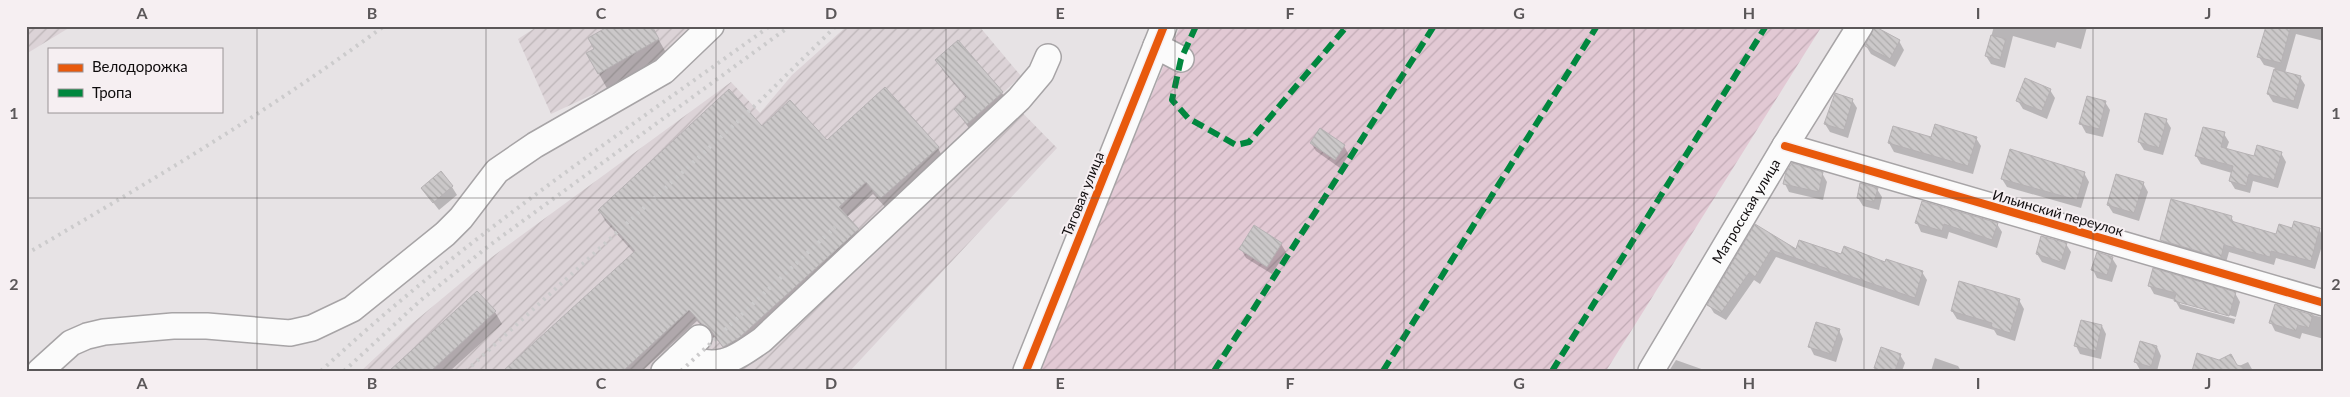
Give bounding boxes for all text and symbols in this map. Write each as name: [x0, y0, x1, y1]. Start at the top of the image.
text: A: [135, 3, 148, 22]
text: B: [367, 3, 377, 22]
text: C: [596, 3, 607, 22]
text: D: [825, 3, 837, 22]
text: E: [1055, 3, 1065, 22]
text: F: [1285, 3, 1295, 22]
text: G: [1513, 3, 1525, 22]
text: H: [1743, 3, 1755, 22]
text: I: [1976, 3, 1980, 22]
text: J: [2205, 3, 2211, 22]
legend: [48, 48, 222, 112]
text: Велодорожка: [92, 57, 188, 75]
text: Тропа: [92, 83, 132, 101]
text: 1: [9, 103, 19, 122]
text: 1: [2331, 103, 2341, 122]
street label: Тяговая улица: [1058, 149, 1107, 239]
street label: Матросская улица: [1708, 156, 1783, 266]
street label: Ильинский переулок: [1991, 186, 2126, 240]
text: 2: [9, 274, 19, 293]
text: 2: [2331, 274, 2341, 293]
text: A: [135, 373, 148, 392]
text: B: [367, 373, 377, 392]
text: C: [596, 373, 607, 392]
text: D: [825, 373, 837, 392]
text: E: [1055, 373, 1065, 392]
text: F: [1285, 373, 1295, 392]
text: G: [1513, 373, 1525, 392]
text: H: [1743, 373, 1755, 392]
text: I: [1976, 373, 1980, 392]
text: J: [2205, 373, 2211, 392]

